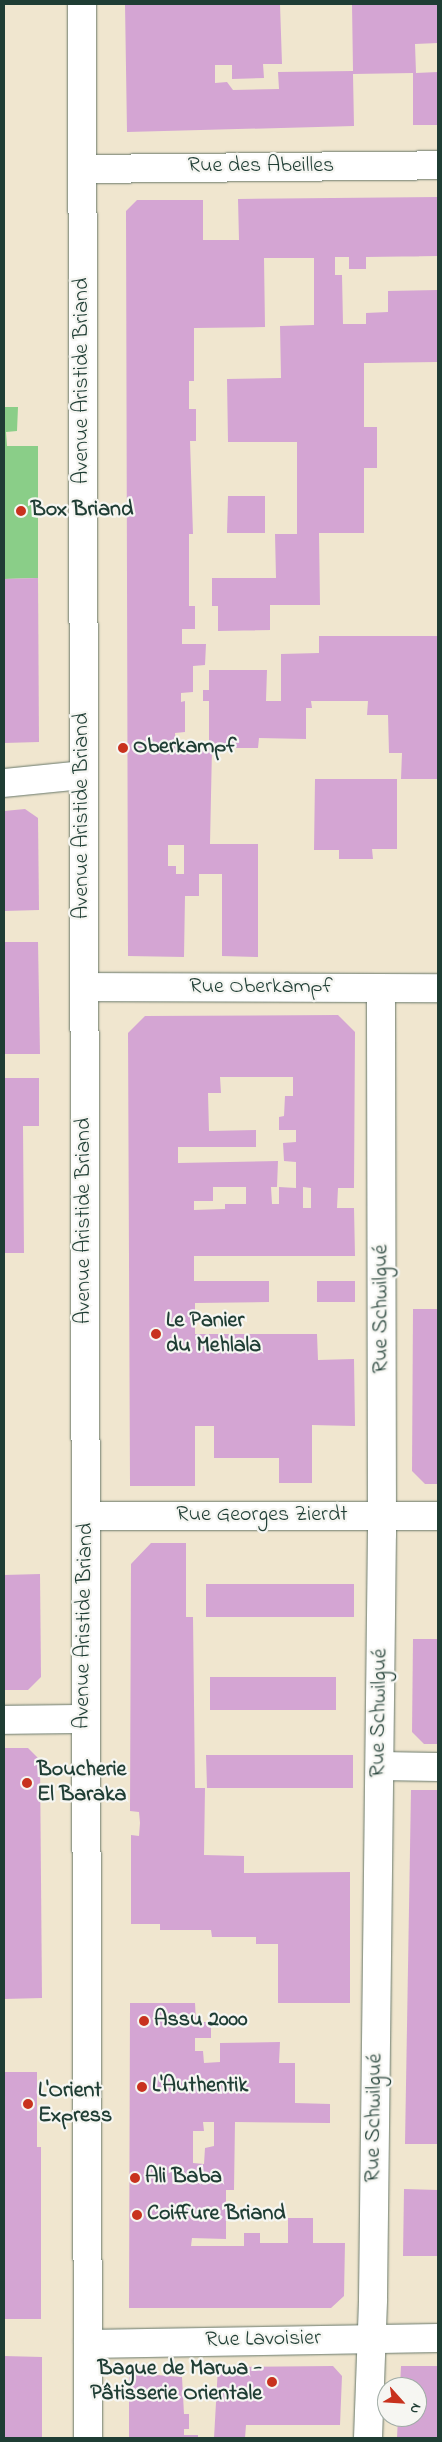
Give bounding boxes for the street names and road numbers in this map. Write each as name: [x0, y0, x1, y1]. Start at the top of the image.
street label: Rue des Abeilles: [188, 154, 334, 180]
street label: Avenue Aristide Briand: [70, 278, 96, 484]
street label: Avenue Aristide Briand: [70, 713, 96, 919]
street label: Rue Oberkampf: [189, 975, 333, 1001]
street label: Avenue Aristide Briand: [72, 1118, 98, 1324]
street label: Rue Schwilgué: [369, 1245, 395, 1373]
street label: Rue Georges Zierdt: [176, 1503, 348, 1529]
street label: Avenue Aristide Briand: [70, 1523, 100, 1729]
street label: Rue Schwilgué: [366, 1648, 394, 1778]
street label: Rue Schwilgué: [361, 2053, 389, 2183]
street label: Rue Lavoisier: [205, 2326, 321, 2354]

